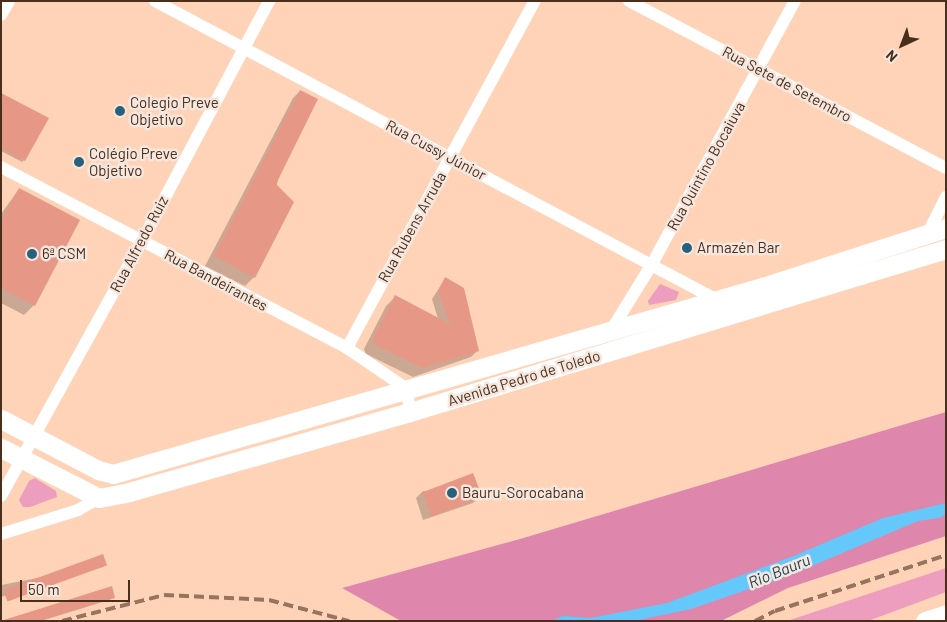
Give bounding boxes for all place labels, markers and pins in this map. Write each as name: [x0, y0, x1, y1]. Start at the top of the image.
place label: Colegio Preve Objetivo: [130, 93, 219, 128]
marker: Colegio Preve Objetivo: [114, 105, 126, 117]
place label: Colégio Preve Objetivo: [89, 144, 178, 179]
marker: Colégio Preve Objetivo: [73, 156, 85, 168]
place label: Armazén Bar: [697, 239, 780, 257]
marker: Armazén Bar: [681, 242, 693, 254]
place label: 6ª CSM: [42, 245, 86, 263]
marker: 6ª CSM: [26, 248, 38, 260]
place label: Bauru-Sorocabana: [462, 484, 584, 502]
marker: Bauru-Sorocabana: [446, 487, 458, 499]

